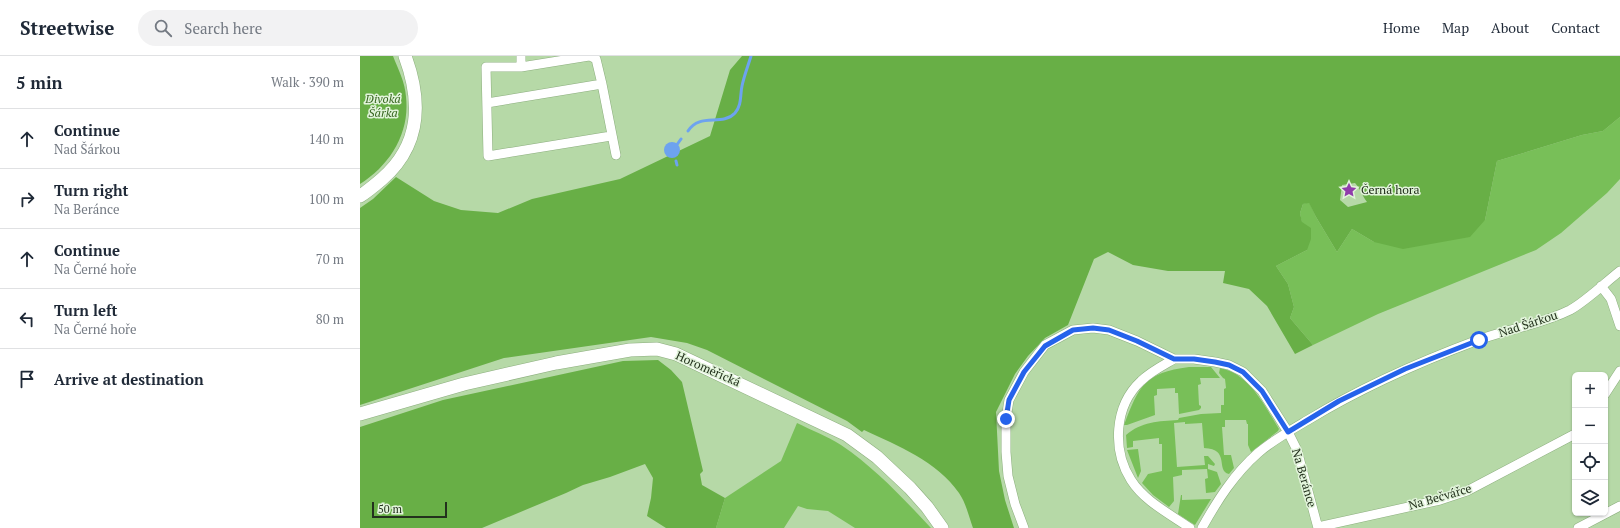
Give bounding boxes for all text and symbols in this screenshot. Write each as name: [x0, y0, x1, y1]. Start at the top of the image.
search box: [138, 10, 418, 46]
text: Streetwise: [20, 15, 114, 40]
icon: search: [152, 17, 174, 39]
text: Search here: [184, 18, 262, 38]
text: Home: [1383, 18, 1420, 37]
text: Map: [1442, 18, 1469, 37]
text: About: [1491, 18, 1529, 37]
text: Contact: [1551, 18, 1600, 37]
text: 5 min: [16, 71, 63, 94]
text: Walk · 390 m: [271, 73, 344, 91]
park label: Divoká Šárka: [364, 91, 401, 120]
text: Continue: [54, 120, 120, 140]
icon: ahead: [16, 128, 38, 150]
text: 140 m: [309, 130, 344, 148]
text: Nad Šárkou: [54, 140, 120, 158]
text: Turn right: [54, 180, 129, 200]
place icon: Černá hora: [1340, 181, 1358, 199]
place label: Černá hora: [1361, 182, 1420, 197]
icon: right: [16, 188, 38, 210]
text: 100 m: [309, 190, 344, 208]
text: Na Beránce: [54, 200, 119, 218]
text: Continue: [54, 240, 120, 260]
icon: ahead: [16, 248, 38, 270]
text: 70 m: [316, 250, 344, 268]
text: Na Černé hoře: [54, 260, 137, 278]
text: Turn left: [54, 300, 118, 320]
street label: Nad Šárkou: [1496, 307, 1559, 340]
icon: left: [16, 308, 38, 330]
text: 80 m: [316, 310, 344, 328]
text: Na Černé hoře: [54, 320, 137, 338]
route start: [1470, 331, 1488, 349]
street label: Horoměřická: [674, 348, 743, 389]
icon: arrive: [16, 368, 38, 390]
text: Arrive at destination: [54, 369, 204, 389]
map controls: [1572, 372, 1608, 516]
button: +: [1572, 372, 1608, 408]
button: −: [1572, 408, 1608, 444]
route end: [997, 410, 1015, 428]
button: locate: [1572, 444, 1608, 480]
street label: Na Beránce: [1289, 447, 1320, 509]
street label: Na Bečvářce: [1407, 480, 1473, 513]
button: layers: [1572, 480, 1608, 516]
scale bar: [372, 500, 447, 519]
text: 50 m: [378, 502, 402, 516]

